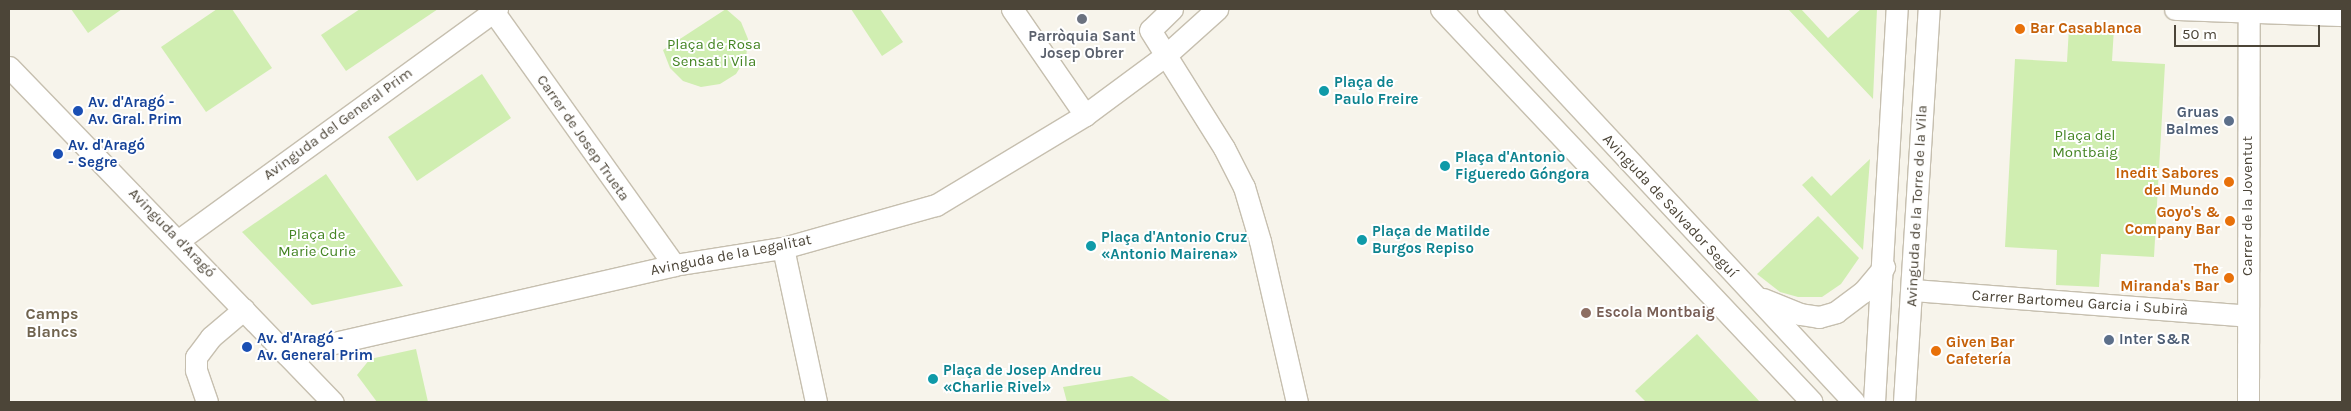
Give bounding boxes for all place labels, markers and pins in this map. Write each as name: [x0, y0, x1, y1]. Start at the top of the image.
marker: Parròquia Sant Josep Obrer: [1076, 13, 1088, 25]
place label: Bar Casablanca: [2030, 20, 2142, 38]
marker: Bar Casablanca: [2014, 23, 2026, 35]
place label: Parròquia Sant Josep Obrer: [1028, 27, 1136, 62]
place label: Plaça de Paulo Freire: [1334, 73, 1419, 108]
marker: Plaça de Paulo Freire: [1318, 85, 1330, 97]
place label: Av. d'Aragó - Av. Gral. Prim: [88, 93, 182, 128]
place label: Gruas Balmes: [2166, 103, 2219, 138]
marker: Av. d'Aragó - Av. Gral. Prim: [72, 105, 84, 117]
marker: Gruas Balmes: [2223, 115, 2235, 127]
place label: Av. d'Aragó - Segre: [68, 136, 145, 171]
marker: Av. d'Aragó - Segre: [52, 148, 64, 160]
place label: Plaça d'Antonio Figueredo Góngora: [1455, 148, 1589, 183]
marker: Plaça d'Antonio Figueredo Góngora: [1439, 160, 1451, 172]
place label: Inedit Sabores del Mundo: [2116, 164, 2219, 199]
marker: Inedit Sabores del Mundo: [2223, 176, 2235, 188]
place label: Goyo's & Company Bar: [2125, 203, 2220, 238]
marker: Goyo's & Company Bar: [2224, 215, 2236, 227]
place label: Plaça de Matilde Burgos Repiso: [1372, 222, 1490, 257]
place label: Plaça d'Antonio Cruz «Antonio Mairena»: [1101, 228, 1247, 263]
marker: Plaça de Matilde Burgos Repiso: [1356, 234, 1368, 246]
marker: Plaça d'Antonio Cruz «Antonio Mairena»: [1085, 240, 1097, 252]
place label: The Miranda's Bar: [2120, 260, 2219, 295]
marker: The Miranda's Bar: [2223, 272, 2235, 284]
place label: Escola Montbaig: [1596, 304, 1715, 322]
marker: Escola Montbaig: [1580, 307, 1592, 319]
place label: Av. d'Aragó - Av. General Prim: [257, 329, 373, 364]
place label: Inter S&R: [2119, 331, 2190, 349]
place label: Given Bar Cafetería: [1946, 333, 2014, 368]
marker: Inter S&R: [2103, 334, 2115, 346]
marker: Av. d'Aragó - Av. General Prim: [241, 341, 253, 353]
marker: Given Bar Cafetería: [1930, 345, 1942, 357]
place label: Plaça de Josep Andreu «Charlie Rivel»: [943, 361, 1102, 396]
marker: Plaça de Josep Andreu «Charlie Rivel»: [927, 373, 939, 385]

